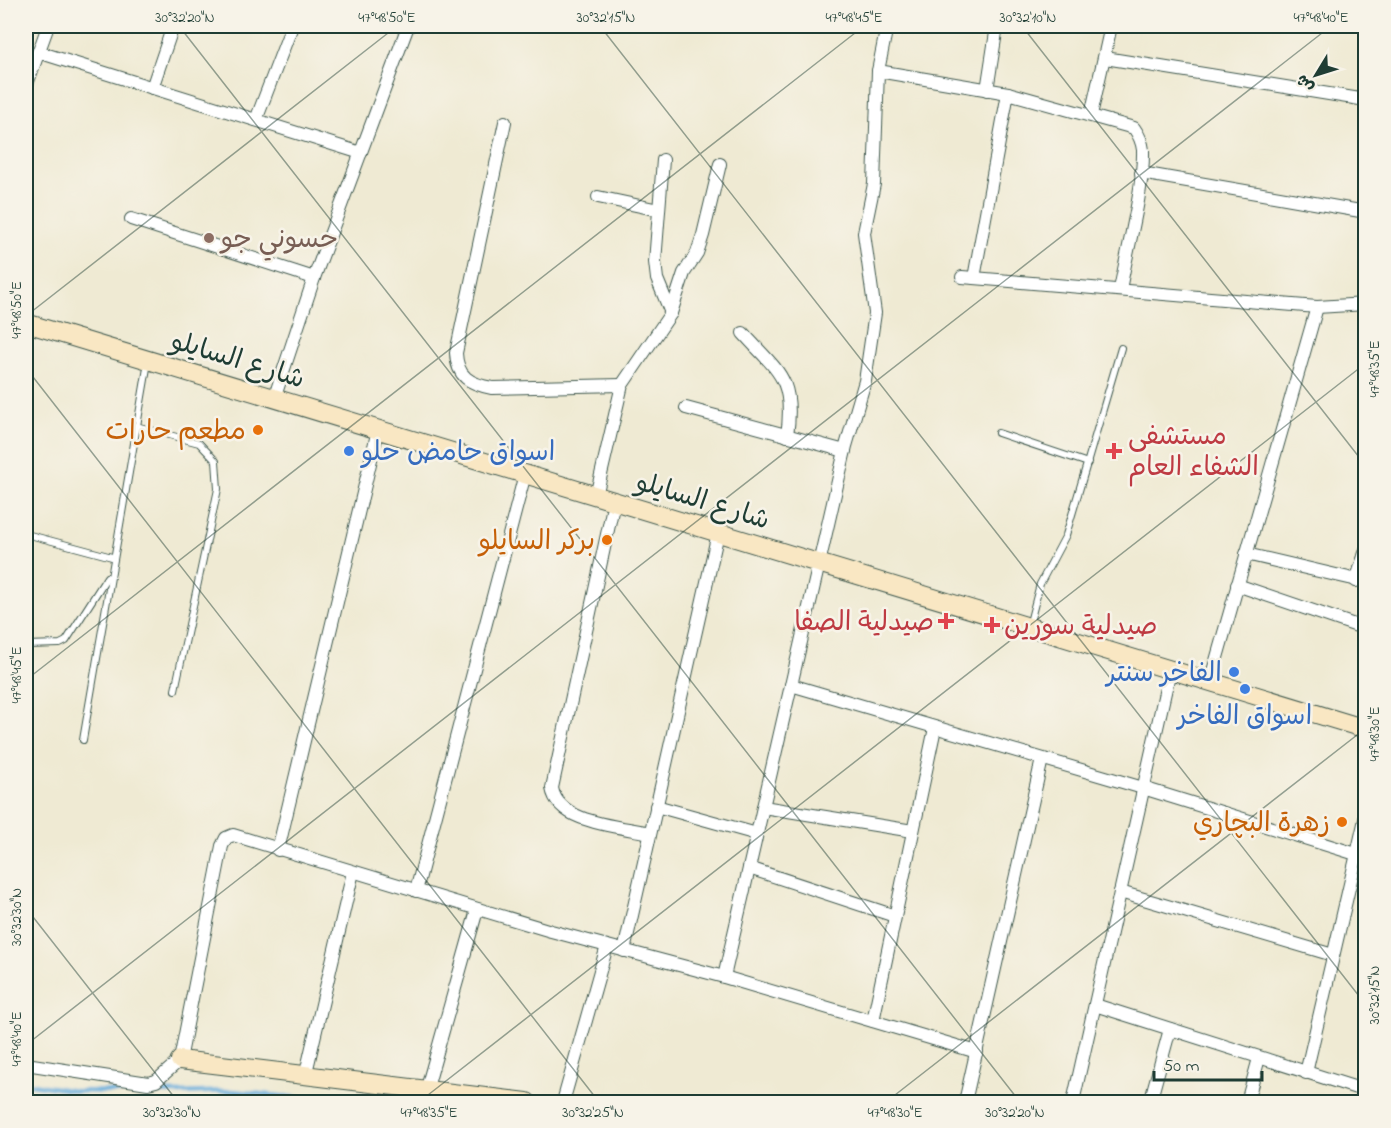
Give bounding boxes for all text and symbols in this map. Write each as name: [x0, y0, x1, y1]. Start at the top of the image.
text: 30°32'20"N: [155, 7, 215, 29]
text: 47°48'50"E: [358, 7, 416, 29]
text: 30°32'15"N: [577, 7, 635, 29]
text: 47°48'45"E: [825, 7, 883, 29]
text: 30°32'10"N: [1000, 7, 1056, 29]
text: 47°48'40"E: [1293, 7, 1349, 29]
north arrow: [1286, 45, 1346, 105]
text: ش: [1291, 69, 1321, 97]
place label: حسوني جو: [219, 221, 337, 261]
marker: حسوني جو: [202, 231, 216, 245]
text: 47°48'50"E: [6, 281, 28, 339]
street label: شارع السايلو: [165, 322, 309, 400]
text: 47°48'35"E: [1364, 340, 1386, 398]
place label: مطعم حارات: [105, 413, 246, 452]
place label: مستشفى الشفاء العام: [1128, 418, 1259, 488]
marker: مطعم حارات: [251, 423, 265, 437]
place label: اسواق حامض حلو: [360, 434, 555, 473]
marker: مستشفى الشفاء العام: [1105, 442, 1123, 460]
marker: اسواق حامض حلو: [342, 444, 356, 458]
street label: شارع السايلو: [630, 463, 774, 541]
place label: بركر السايلو: [477, 523, 595, 562]
marker: بركر السايلو: [600, 533, 614, 547]
place label: صيدلية الصفا: [794, 604, 934, 643]
place label: صيدلية سورين: [1004, 608, 1158, 647]
marker: صيدلية الصفا: [939, 614, 953, 628]
marker: صيدلية سورين: [985, 618, 999, 632]
text: 47°48'45"E: [6, 646, 28, 704]
place label: الفاخر سنتر: [1105, 655, 1222, 694]
marker: الفاخر سنتر: [1227, 665, 1241, 679]
marker: اسواق الفاخر: [1238, 682, 1252, 696]
place label: اسواق الفاخر: [1176, 698, 1312, 737]
text: 47°48'30"E: [1364, 706, 1386, 762]
place label: زهرة البچاري: [1193, 805, 1330, 844]
marker: زهرة البچاري: [1335, 815, 1349, 829]
text: 30°32'30"N: [6, 888, 28, 946]
text: 30°32'15"N: [1364, 966, 1386, 1024]
text: 47°48'40"E: [6, 1011, 28, 1067]
scale bar: [1154, 1044, 1262, 1082]
text: 50 m: [1163, 1054, 1200, 1080]
text: 30°32'30"N: [143, 1102, 201, 1124]
text: 47°48'35"E: [400, 1102, 458, 1124]
text: 30°32'25"N: [562, 1102, 624, 1124]
text: 47°48'30"E: [867, 1102, 923, 1124]
text: 30°32'20"N: [985, 1102, 1045, 1124]

